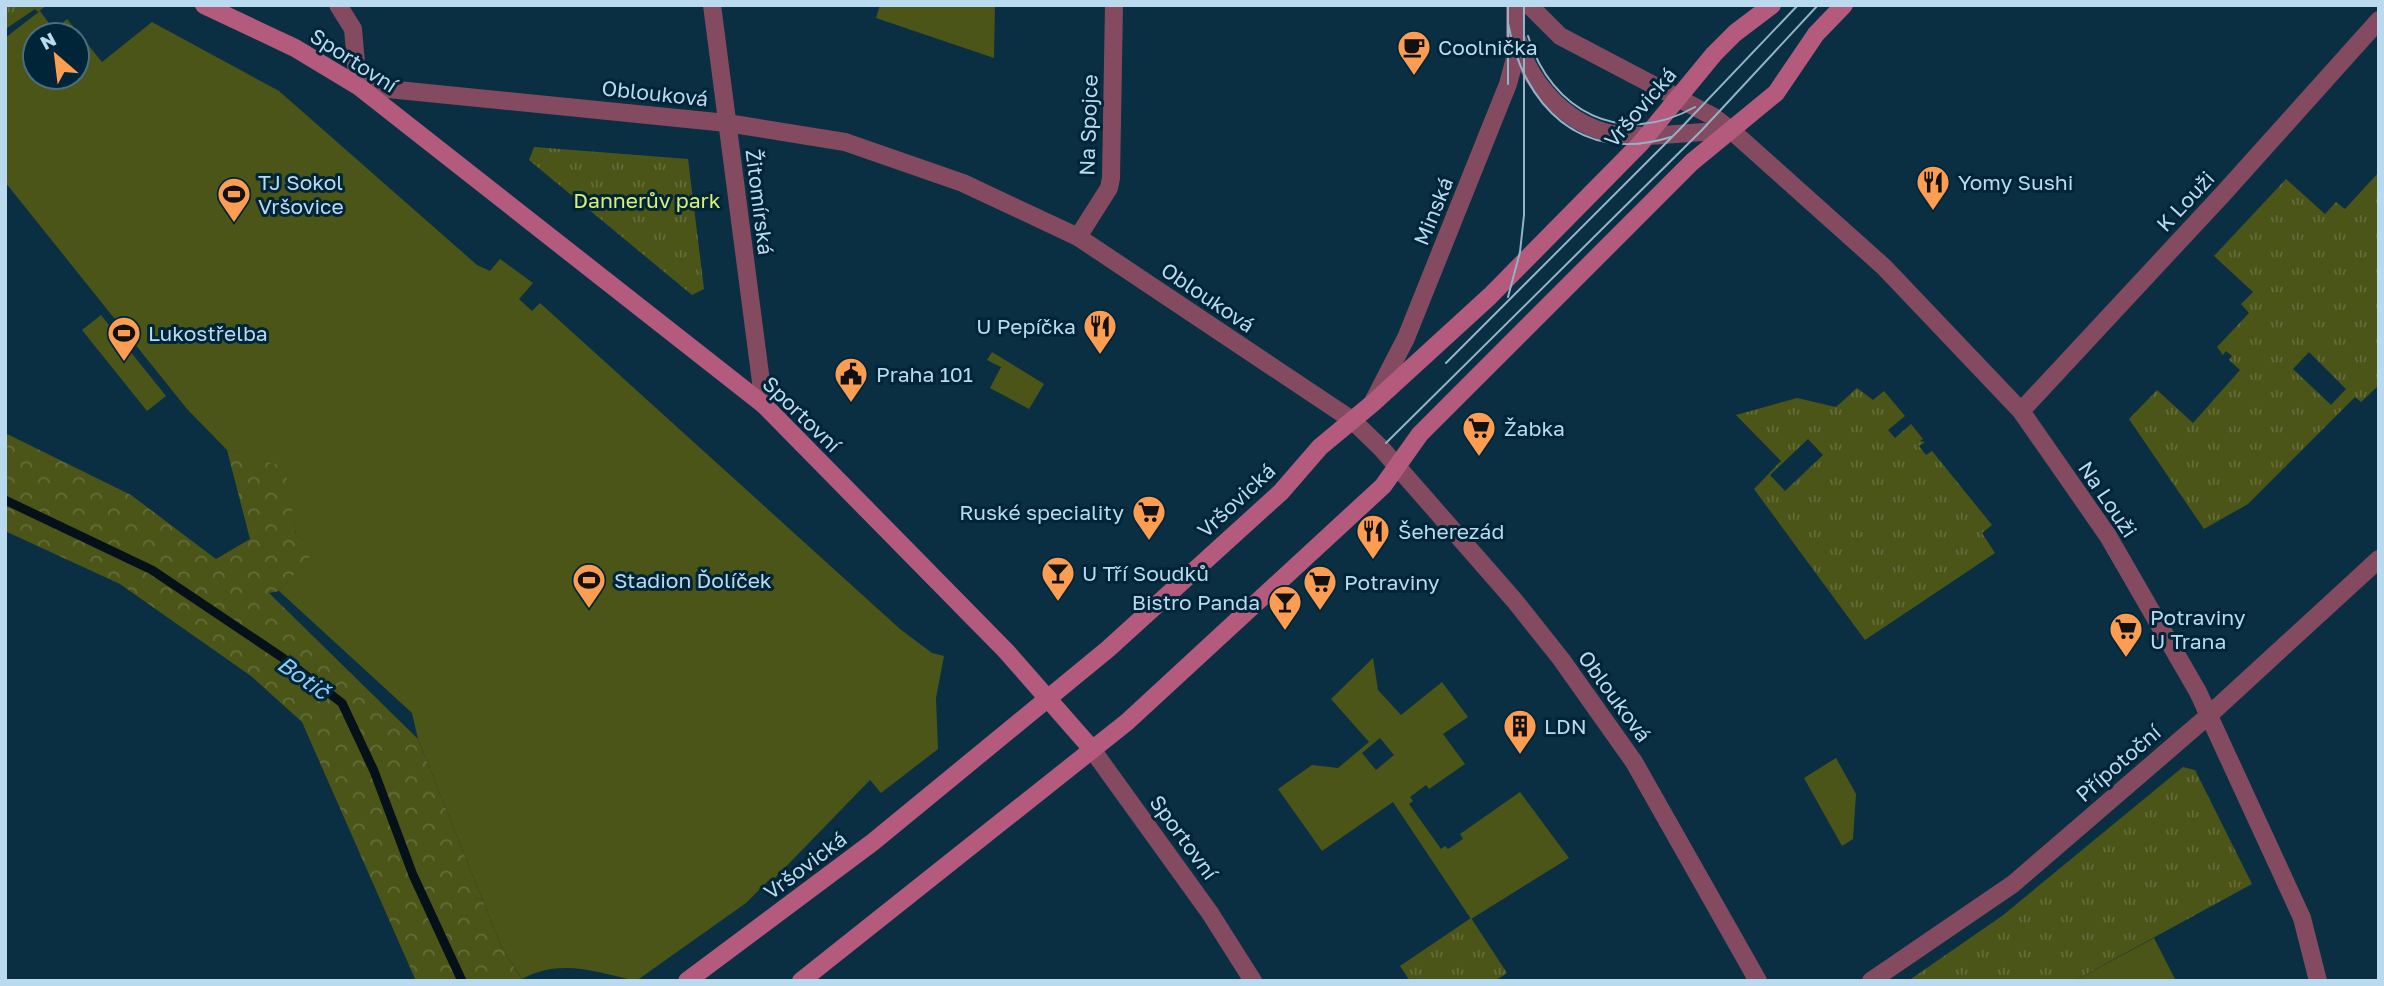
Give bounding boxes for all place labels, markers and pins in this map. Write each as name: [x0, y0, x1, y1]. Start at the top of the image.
cafe icon: Coolnička: [1395, 28, 1433, 77]
place label: Coolnička: [1438, 34, 1538, 60]
restaurant icon: Yomy Sushi: [1914, 163, 1952, 212]
place label: TJ Sokol Vršovice: [258, 169, 344, 219]
place label: Yomy Sushi: [1958, 169, 2073, 195]
sports icon: TJ Sokol Vršovice: [215, 175, 253, 224]
restaurant icon: U Pepíčka: [1081, 307, 1119, 356]
place label: U Pepíčka: [976, 313, 1076, 339]
sports icon: Lukostřelba: [105, 314, 143, 363]
place label: Lukostřelba: [148, 320, 268, 346]
public building icon: Praha 101: [832, 355, 870, 404]
place label: Praha 101: [876, 361, 973, 387]
supermarket icon: Žabka: [1460, 409, 1498, 458]
place label: Žabka: [1504, 415, 1565, 441]
supermarket icon: Ruské speciality: [1130, 493, 1168, 542]
place label: Ruské speciality: [959, 499, 1124, 525]
restaurant icon: Šeherezád: [1354, 512, 1392, 561]
place label: Šeherezád: [1398, 518, 1504, 544]
bar icon: U Tří Soudků: [1039, 554, 1077, 603]
place label: U Tří Soudků: [1082, 560, 1209, 586]
sports icon: Stadion Ďolíček: [570, 561, 608, 610]
supermarket icon: Potraviny: [1301, 563, 1339, 612]
place label: Stadion Ďolíček: [614, 567, 772, 593]
place label: Potraviny: [1344, 569, 1440, 595]
bar icon: Bistro Panda: [1266, 583, 1304, 632]
place label: Bistro Panda: [1132, 589, 1260, 615]
place label: Potraviny U Trana: [2150, 604, 2246, 654]
supermarket icon: Potraviny U Trana: [2107, 610, 2145, 659]
building icon: LDN: [1501, 707, 1539, 756]
place label: LDN: [1544, 713, 1587, 739]

